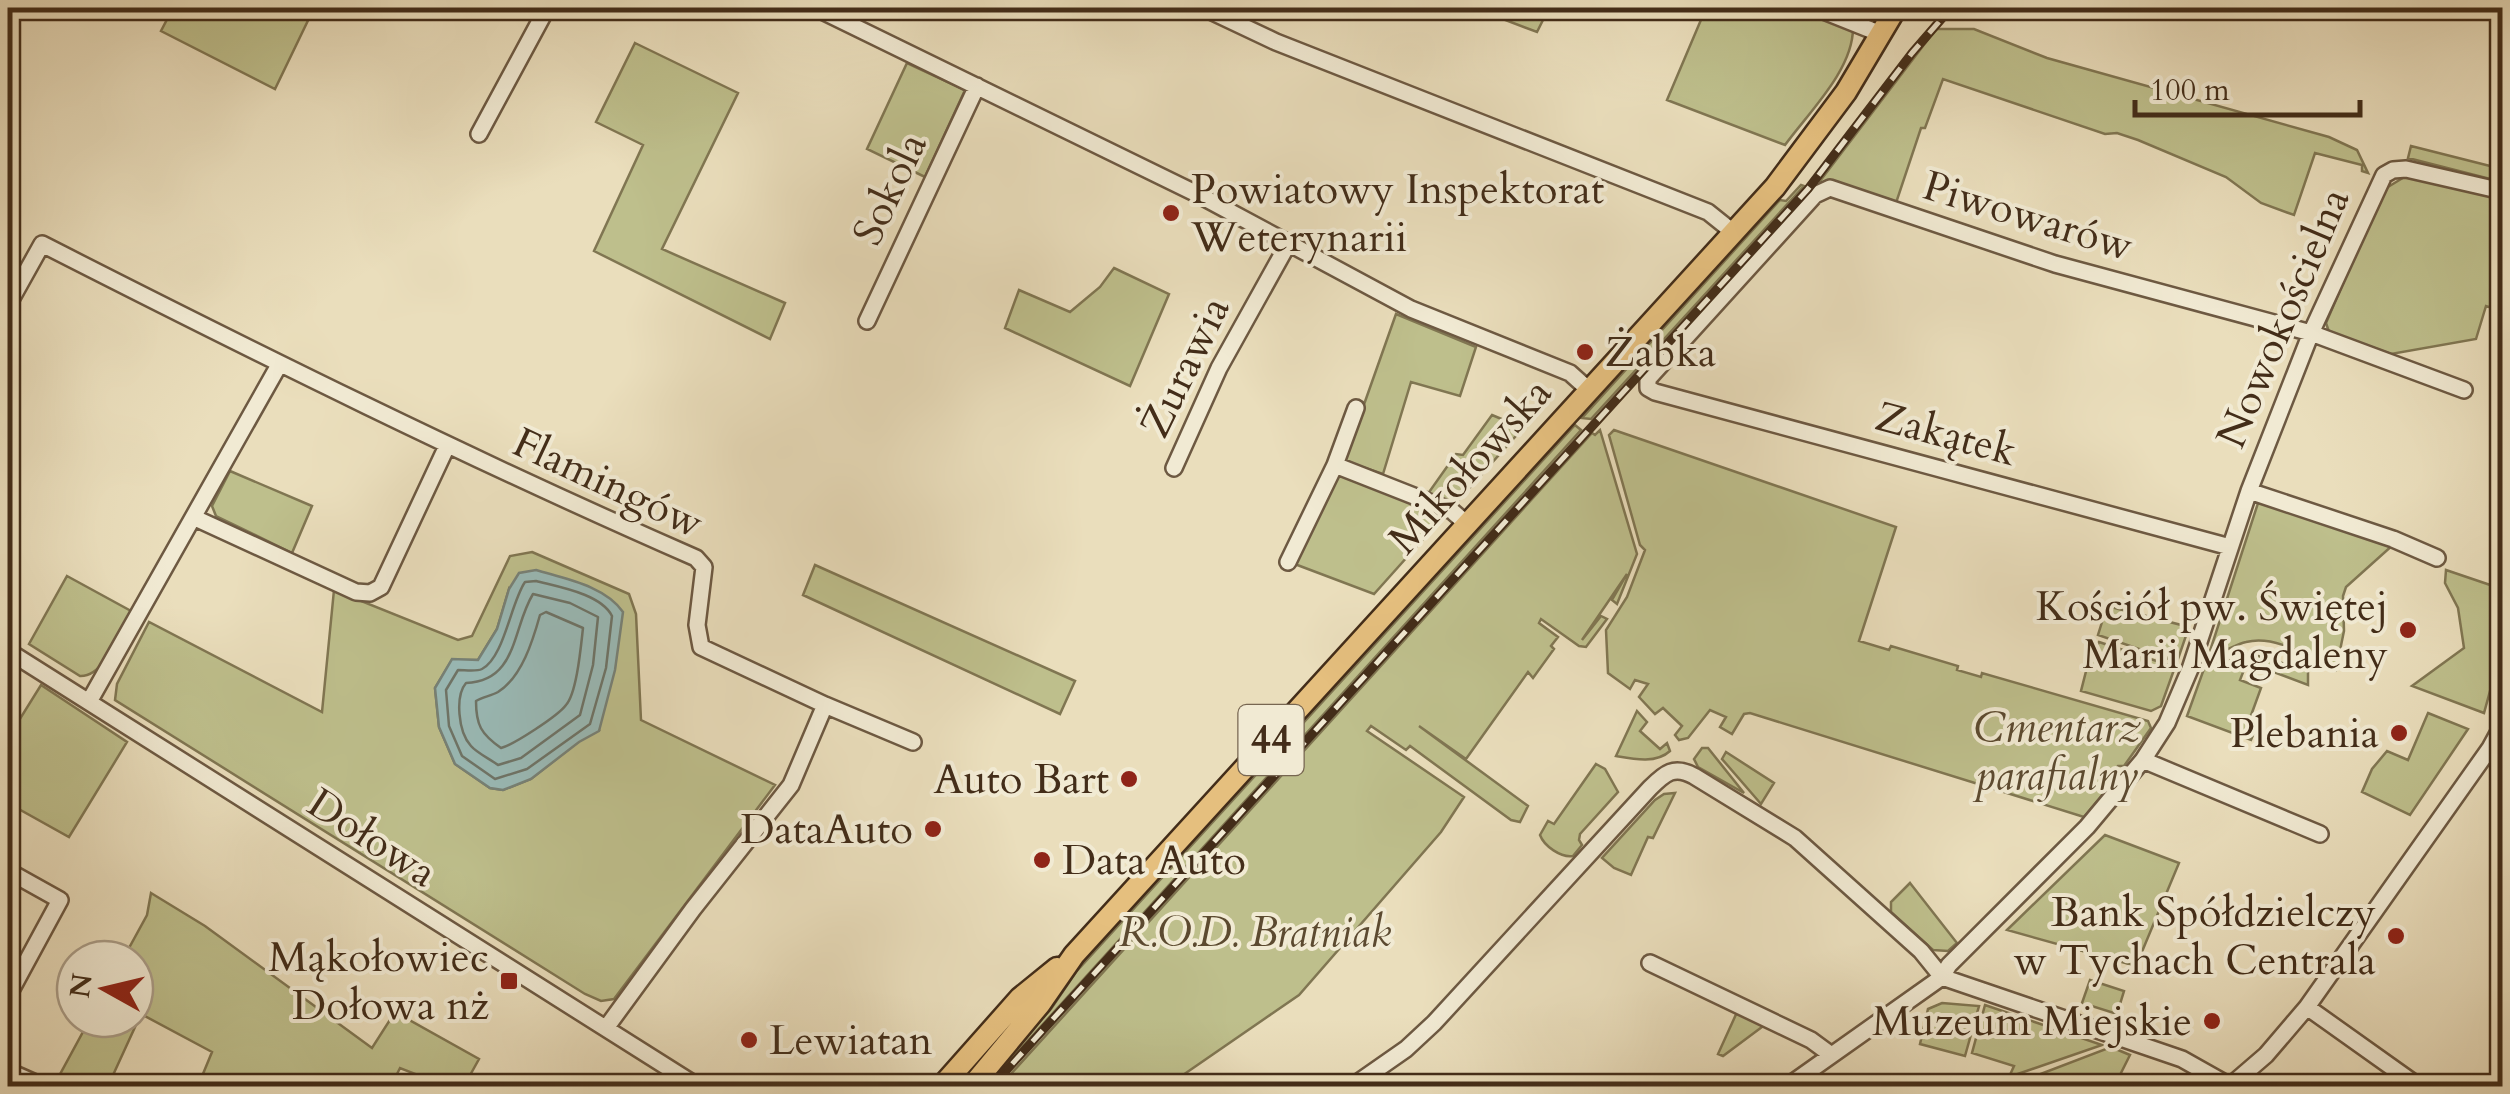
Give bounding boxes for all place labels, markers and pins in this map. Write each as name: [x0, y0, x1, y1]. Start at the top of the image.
place label: Powiatowy Inspektorat Weterynarii: [1190, 161, 1604, 266]
marker: Powiatowy Inspektorat Weterynarii: [1160, 202, 1182, 224]
place label: Żabka: [1605, 324, 1716, 381]
marker: Żabka: [1574, 341, 1596, 363]
place label: Kościół pw. Świętej Marii Magdaleny: [2036, 578, 2388, 683]
marker: Kościół pw. Świętej Marii Magdaleny: [2397, 619, 2419, 641]
place label: Plebania: [2230, 705, 2379, 762]
marker: Plebania: [2388, 722, 2410, 744]
place label: Auto Bart: [934, 751, 1109, 808]
marker: Auto Bart: [1118, 768, 1140, 790]
place label: DataAuto: [740, 801, 913, 858]
marker: DataAuto: [922, 818, 944, 840]
place label: Data Auto: [1062, 832, 1246, 889]
marker: Data Auto: [1031, 849, 1053, 871]
place label: Bank Spółdzielczy w Tychach Centrala: [2014, 884, 2376, 989]
marker: Bank Spółdzielczy w Tychach Centrala: [2385, 925, 2407, 947]
place label: Mąkołowiec Dołowa nż: [268, 929, 489, 1034]
marker: Mąkołowiec Dołowa nż: [498, 970, 520, 992]
place label: Muzeum Miejskie: [1872, 993, 2192, 1050]
marker: Muzeum Miejskie: [2201, 1010, 2223, 1032]
place label: Lewiatan: [769, 1012, 933, 1069]
marker: Lewiatan: [738, 1029, 760, 1051]

